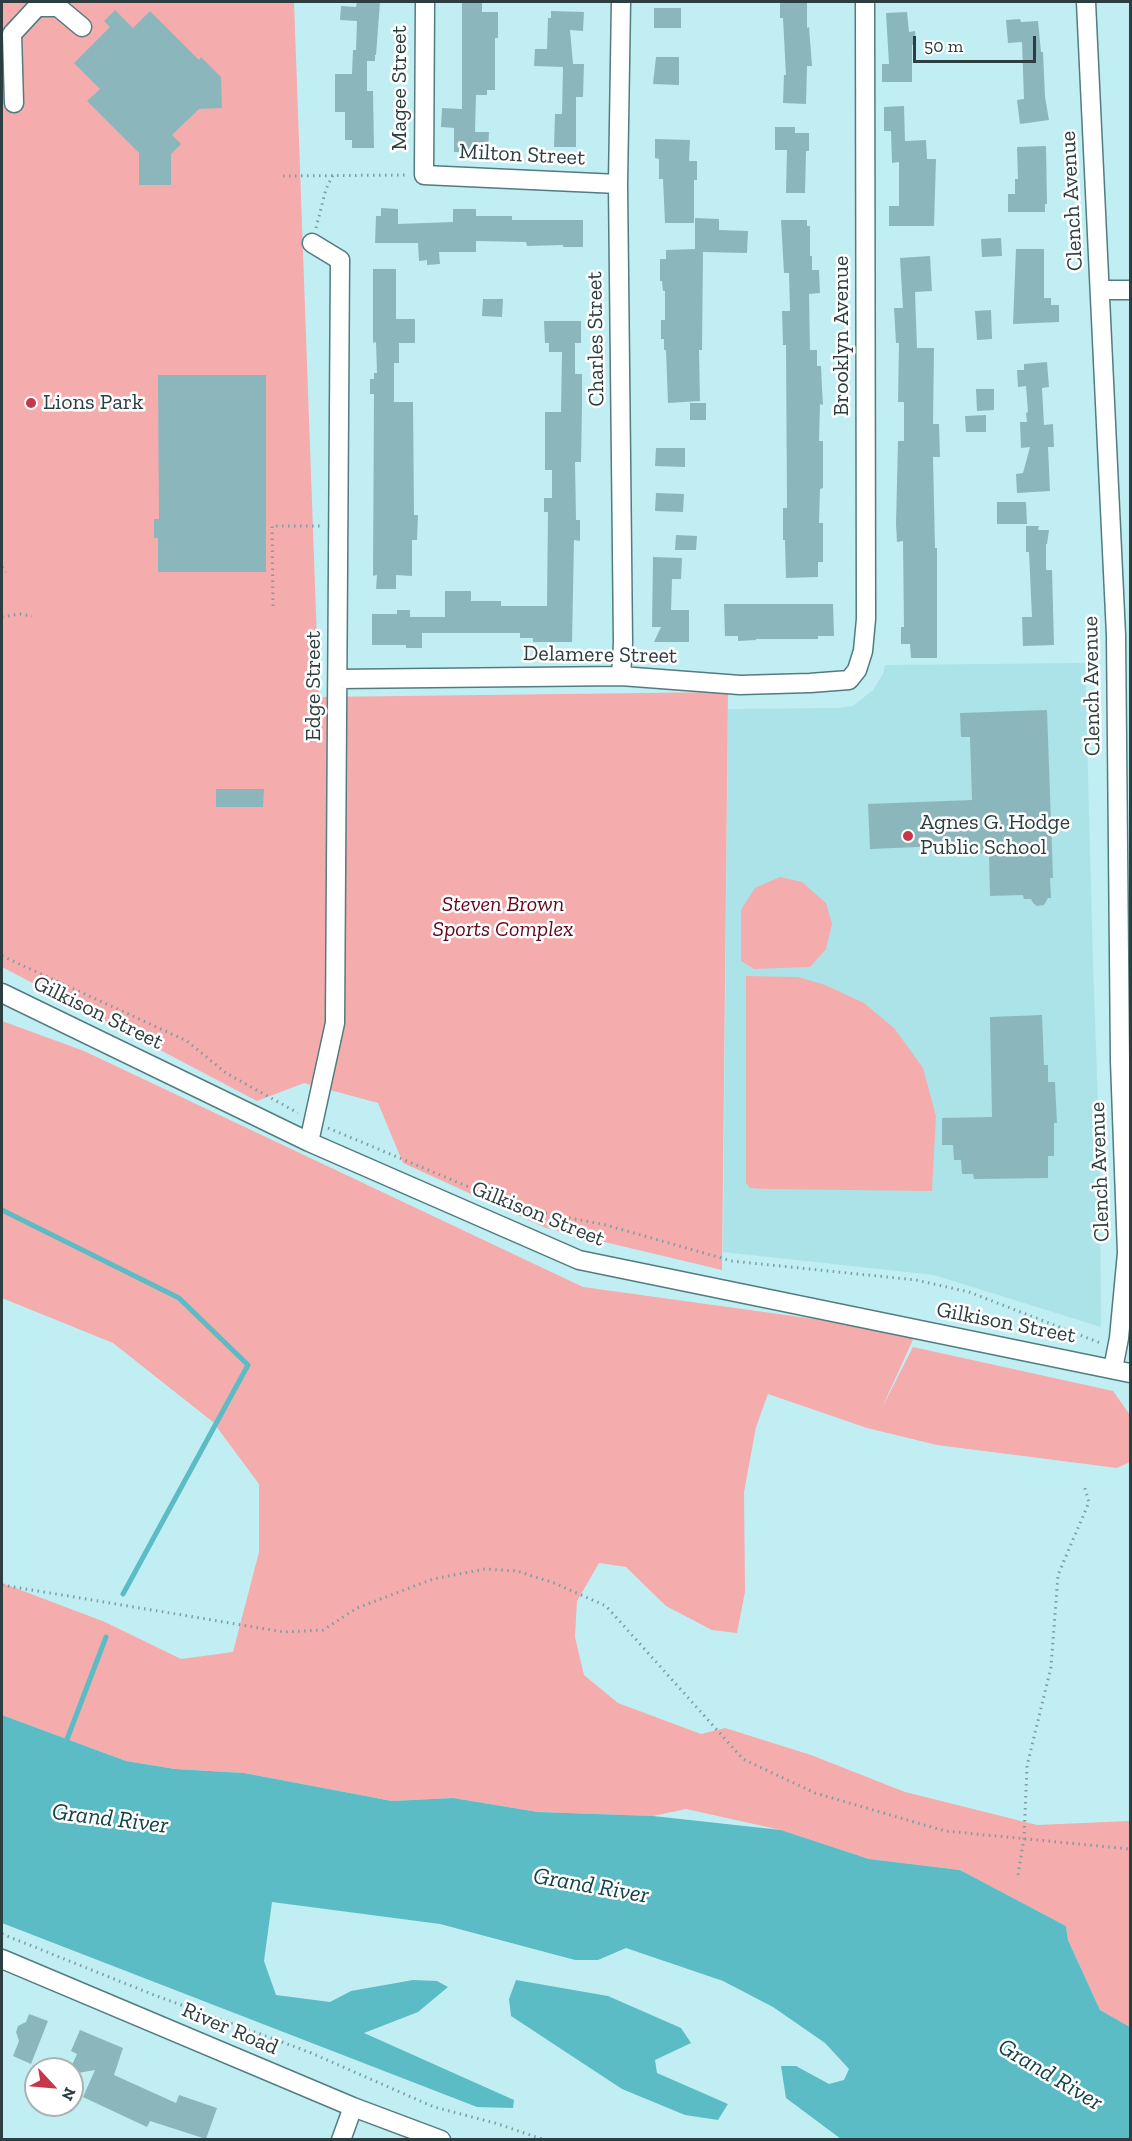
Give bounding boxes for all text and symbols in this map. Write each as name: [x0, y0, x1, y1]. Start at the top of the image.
scale bar: [916, 24, 1039, 62]
street label: Magee Street: [387, 25, 413, 151]
text: 50 m: [924, 35, 963, 57]
street label: Clench Avenue: [1055, 130, 1089, 272]
street label: Milton Street: [458, 139, 586, 171]
street label: Brooklyn Avenue: [829, 256, 855, 416]
street label: Charles Street: [582, 271, 610, 407]
place label: Lions Park: [43, 390, 143, 416]
marker: Lions Park: [24, 396, 38, 410]
street label: Clench Avenue: [1078, 616, 1106, 756]
street label: Edge Street: [301, 631, 327, 741]
street label: Delamere Street: [523, 640, 677, 670]
place label: Agnes G. Hodge Public School: [920, 810, 1070, 861]
marker: Agnes G. Hodge Public School: [901, 829, 915, 843]
park label: Steven Brown Sports Complex: [432, 892, 574, 944]
street label: Gilkison Street: [29, 970, 167, 1056]
street label: Clench Avenue: [1084, 1101, 1116, 1243]
street label: Gilkison Street: [468, 1175, 608, 1253]
street label: Gilkison Street: [934, 1297, 1078, 1349]
water label: Grand River: [50, 1798, 170, 1840]
water label: Grand River: [531, 1862, 651, 1910]
street label: River Road: [178, 1997, 282, 2061]
water label: Grand River: [993, 2033, 1107, 2117]
north arrow: [24, 2057, 84, 2117]
text: N: [58, 2085, 80, 2104]

